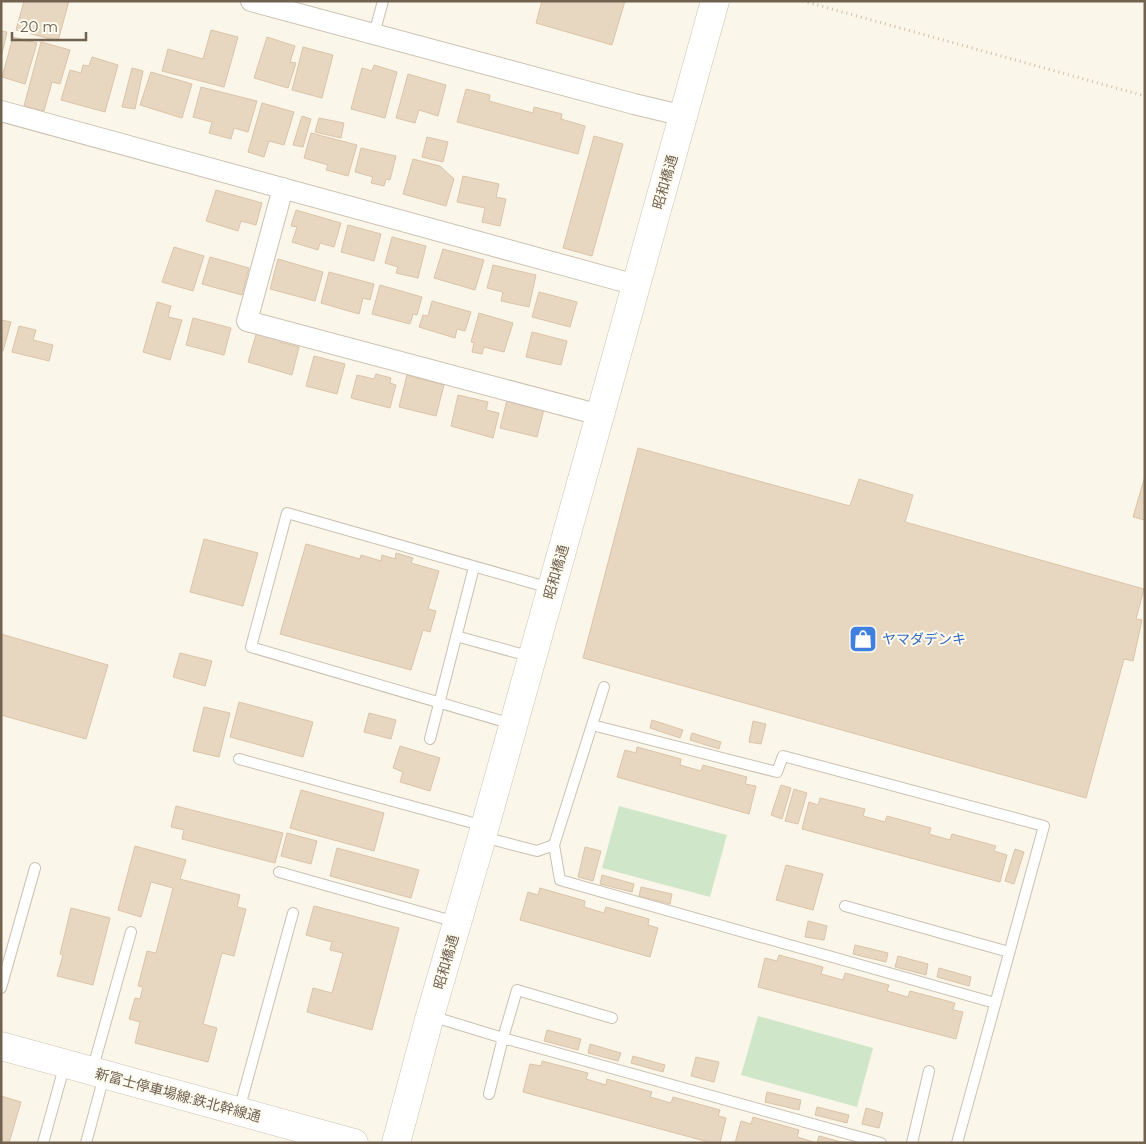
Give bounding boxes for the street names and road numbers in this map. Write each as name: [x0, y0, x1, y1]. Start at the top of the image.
street label: 昭和橋通: [649, 153, 681, 211]
street label: 昭和橋通: [540, 543, 572, 601]
street label: 昭和橋通: [430, 933, 462, 991]
street label: 新富士停車場線:鉄北幹線通: [93, 1064, 263, 1126]

